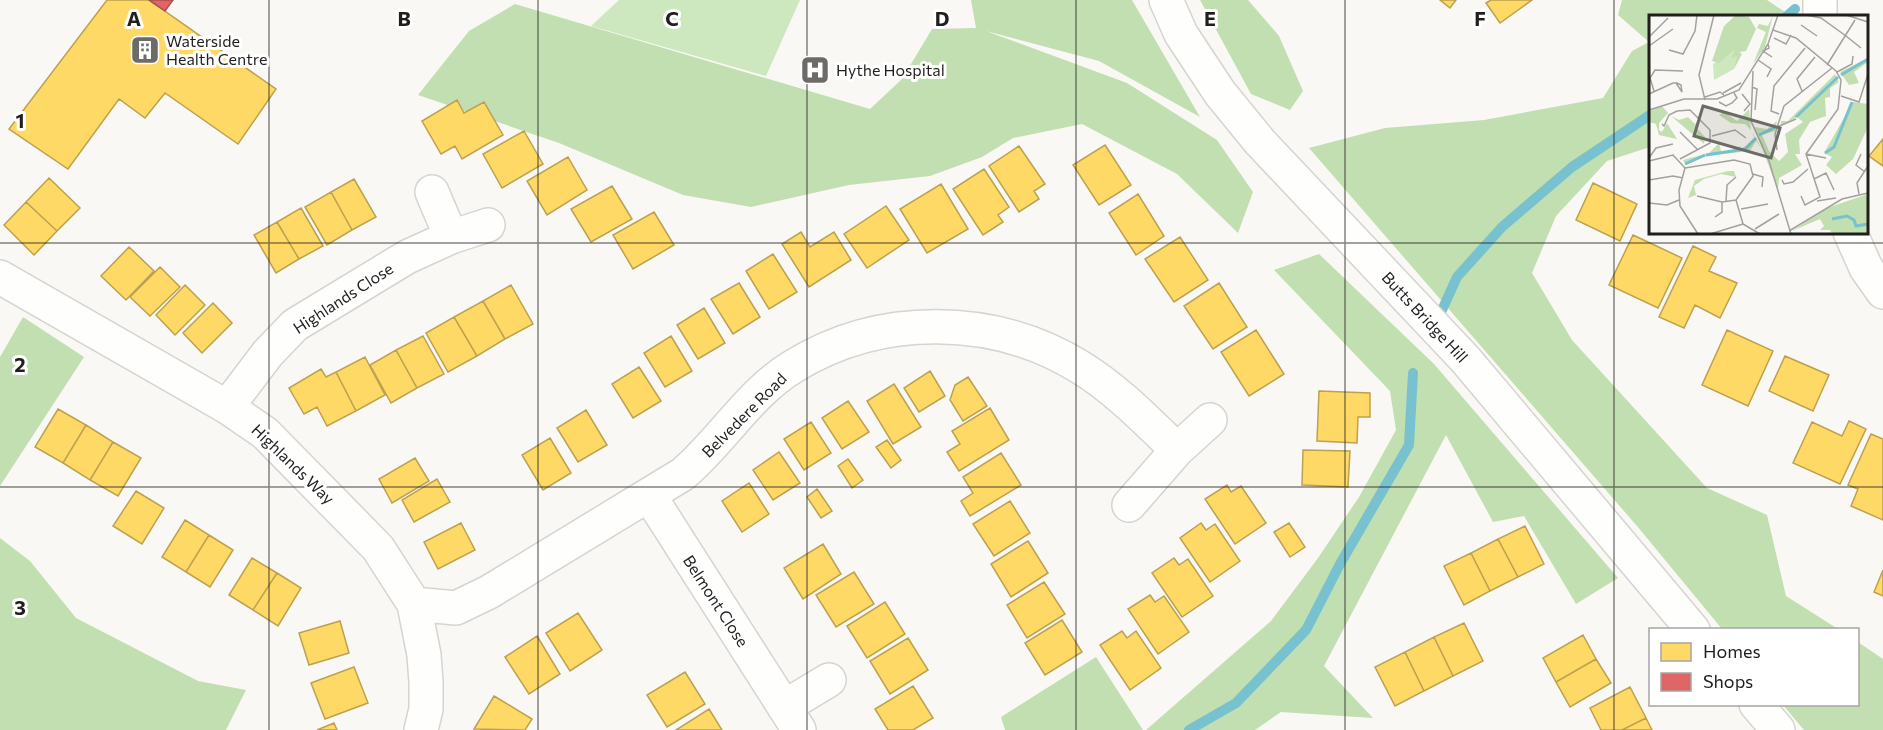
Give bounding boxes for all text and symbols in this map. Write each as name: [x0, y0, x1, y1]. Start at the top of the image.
text: A: [127, 6, 141, 30]
text: B: [397, 6, 411, 30]
text: C: [665, 6, 679, 30]
text: D: [935, 6, 949, 30]
text: E: [1204, 6, 1216, 30]
text: F: [1474, 6, 1486, 30]
inset map: [1649, 15, 1868, 234]
place label: Waterside Health Centre: [166, 31, 267, 68]
building icon: Waterside Health Centre: [129, 34, 161, 66]
hospital icon: Hythe Hospital: [799, 54, 831, 86]
place label: Hythe Hospital: [836, 60, 945, 79]
text: 1: [15, 108, 25, 132]
street label: Highlands Close: [289, 258, 396, 337]
street label: Butts Bridge Hill: [1379, 267, 1472, 366]
text: 2: [14, 352, 26, 376]
street label: Belvedere Road: [697, 368, 790, 461]
street label: Highlands Way: [248, 420, 338, 508]
street label: Belmont Close: [680, 551, 753, 650]
text: 3: [14, 595, 26, 619]
legend: [1649, 628, 1859, 706]
text: Homes: [1703, 640, 1761, 662]
text: Shops: [1703, 670, 1753, 692]

